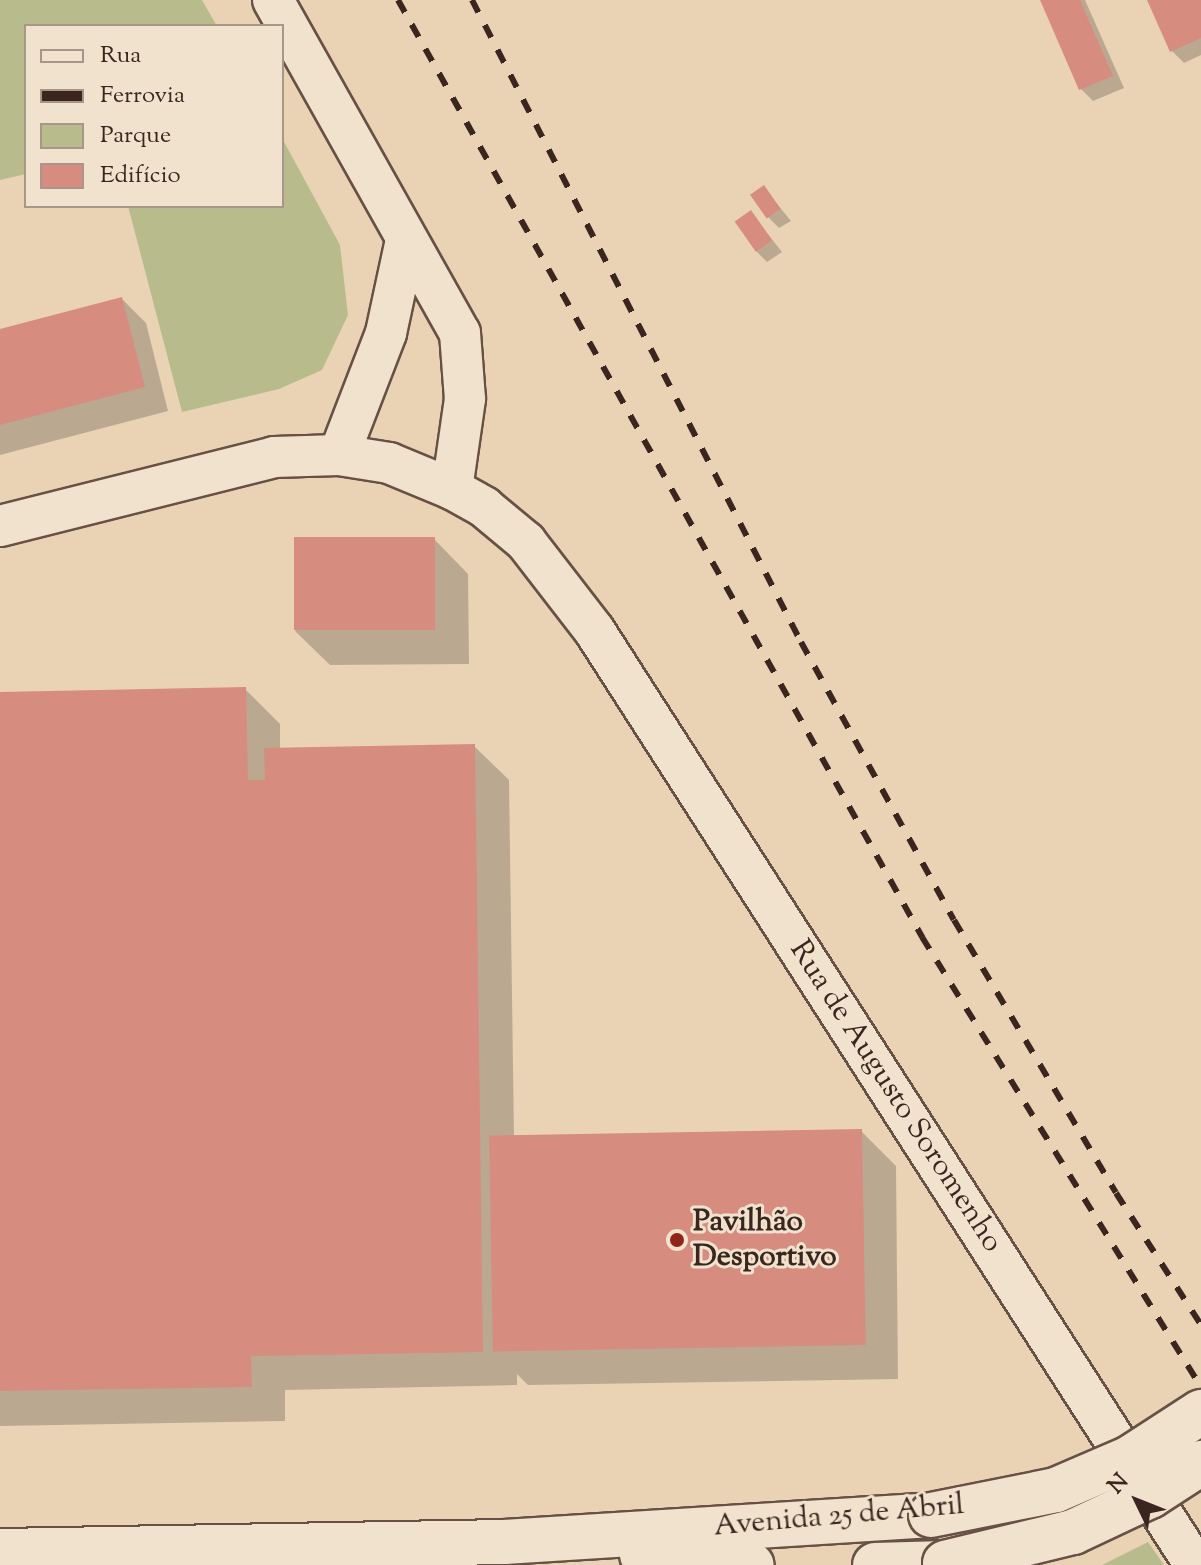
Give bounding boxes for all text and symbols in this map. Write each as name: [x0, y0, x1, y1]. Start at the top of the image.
legend: [24, 24, 284, 208]
text: Rua: [100, 39, 141, 73]
text: Ferrovia: [100, 79, 185, 113]
text: Parque: [100, 119, 171, 153]
text: Edifício: [100, 159, 181, 193]
street label: Rua de Augusto Soromenho: [781, 934, 1009, 1260]
place label: Pavilhão Desportivo: [693, 1205, 837, 1276]
marker: Pavilhão Desportivo: [668, 1231, 686, 1249]
north arrow: [1097, 1461, 1177, 1541]
text: N: [1102, 1467, 1137, 1502]
street label: Avenida 25 de Abril: [712, 1488, 966, 1546]

